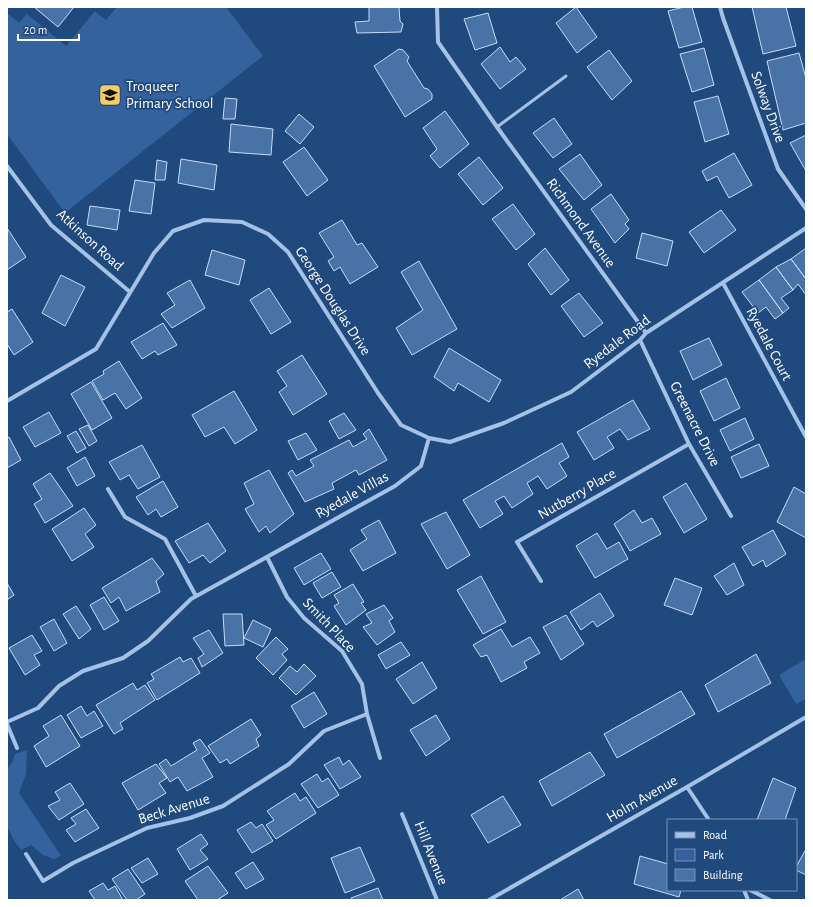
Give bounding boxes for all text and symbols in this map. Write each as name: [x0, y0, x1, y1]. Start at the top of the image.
scale bar: [18, 16, 79, 42]
text: 20 m: [24, 24, 47, 36]
street label: Solway Drive: [748, 69, 788, 145]
place label: Troqueer Primary School: [126, 79, 214, 111]
school or university icon: Troqueer Primary School: [97, 82, 123, 108]
street label: Richmond Avenue: [544, 176, 618, 270]
street label: Atkinson Road: [54, 206, 126, 274]
street label: George Douglas Drive: [292, 244, 374, 358]
street label: Ryedale Court: [743, 305, 795, 383]
street label: Ryedale Road: [581, 312, 653, 372]
street label: Greenacre Drive: [667, 379, 723, 469]
street label: Nutberry Place: [536, 466, 619, 522]
street label: Ryedale Villas: [313, 469, 391, 521]
street label: Smith Place: [300, 595, 358, 655]
street label: Holm Avenue: [604, 773, 680, 825]
street label: Beck Avenue: [137, 791, 211, 827]
street label: Hill Avenue: [411, 819, 451, 887]
legend: [667, 819, 797, 891]
text: Road: [703, 829, 727, 841]
text: Park: [703, 849, 724, 861]
text: Building: [703, 869, 743, 881]

